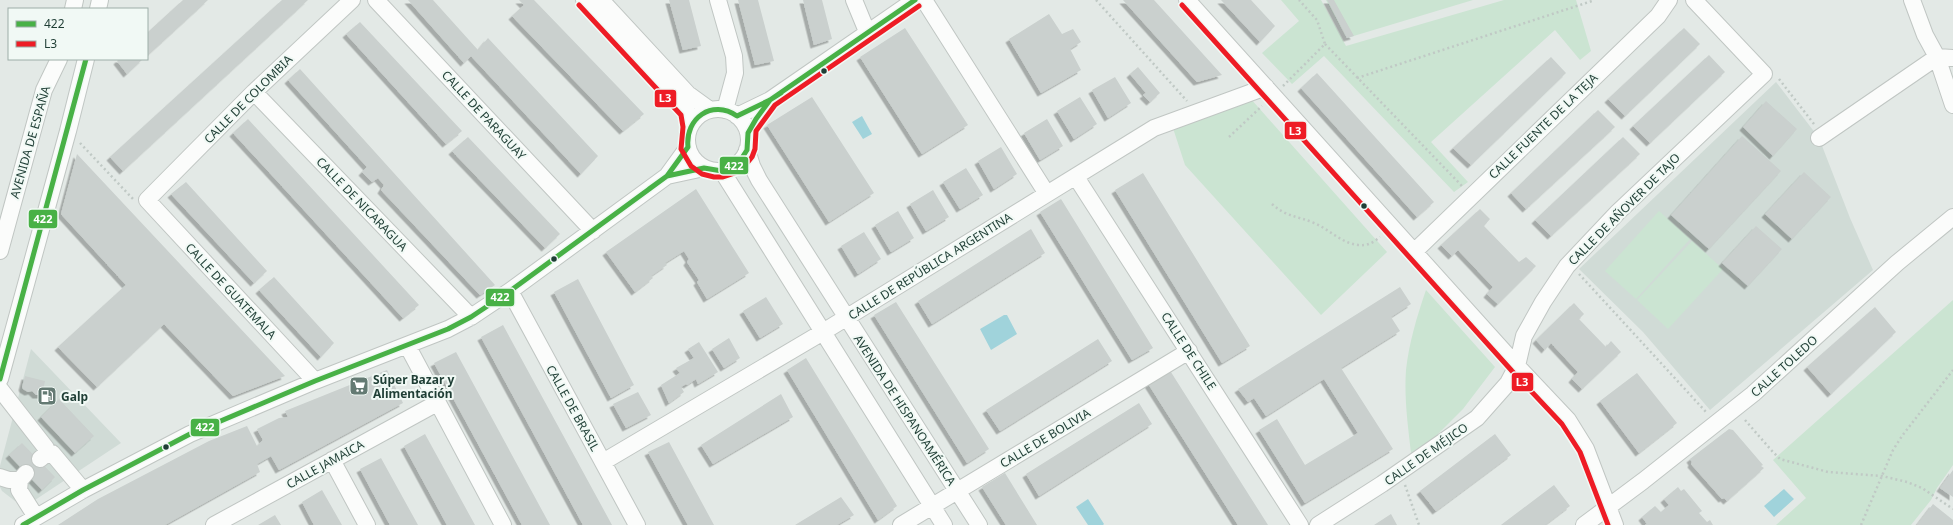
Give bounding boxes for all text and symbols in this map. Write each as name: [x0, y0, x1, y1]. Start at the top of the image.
legend: [8, 8, 148, 60]
text: 422: [44, 15, 65, 32]
text: L3: [44, 35, 57, 52]
street label: CALLE DE COLOMBIA: [200, 51, 296, 147]
unlabelled marker: [819, 66, 829, 76]
street label: CALLE DE PARAGUAY: [438, 67, 530, 164]
street label: CALLE FUENTE DE LA TEJA: [1485, 69, 1601, 183]
street label: AVENIDA DE ESPAÑA: [6, 83, 54, 200]
line badge: L3: [654, 89, 677, 108]
text: L3: [659, 90, 671, 105]
line badge: L3: [1284, 121, 1307, 140]
text: L3: [1289, 123, 1301, 138]
street label: CALLE DE AÑOVER DE TAJO: [1564, 149, 1684, 269]
street label: CALLE DE NICARAGUA: [313, 153, 412, 255]
line badge: 422: [719, 156, 749, 175]
text: 422: [725, 158, 743, 173]
unlabelled marker: [1359, 201, 1369, 211]
street label: CALLE DE REPÚBLICA ARGENTINA: [845, 208, 1015, 324]
line badge: 422: [28, 209, 58, 229]
text: 422: [34, 211, 52, 226]
street label: CALLE DE GUATEMALA: [182, 239, 280, 343]
unlabelled marker: [549, 254, 559, 264]
line badge: 422: [485, 288, 515, 307]
text: 422: [491, 289, 509, 304]
street label: CALLE DE CHILE: [1157, 309, 1221, 393]
street label: AVENIDA DE HISPANOAMÉRICA: [850, 331, 960, 489]
street label: CALLE TOLEDO: [1747, 331, 1821, 401]
street label: CALLE DE BRASIL: [542, 362, 604, 454]
place label: Súper Bazar y Alimentación: [373, 371, 454, 402]
line badge: L3: [1511, 372, 1534, 392]
text: L3: [1516, 374, 1528, 389]
supermarket icon: Súper Bazar y Alimentación: [348, 375, 370, 397]
fuel station icon: Galp: [36, 385, 58, 407]
place label: Galp: [61, 388, 88, 405]
street label: CALLE DE BOLIVIA: [997, 404, 1094, 472]
line badge: 422: [190, 418, 220, 437]
text: 422: [196, 419, 214, 434]
street label: CALLE DE MÉJICO: [1381, 419, 1471, 489]
street label: CALLE JAMAICA: [283, 435, 367, 492]
unlabelled marker: [161, 442, 171, 452]

